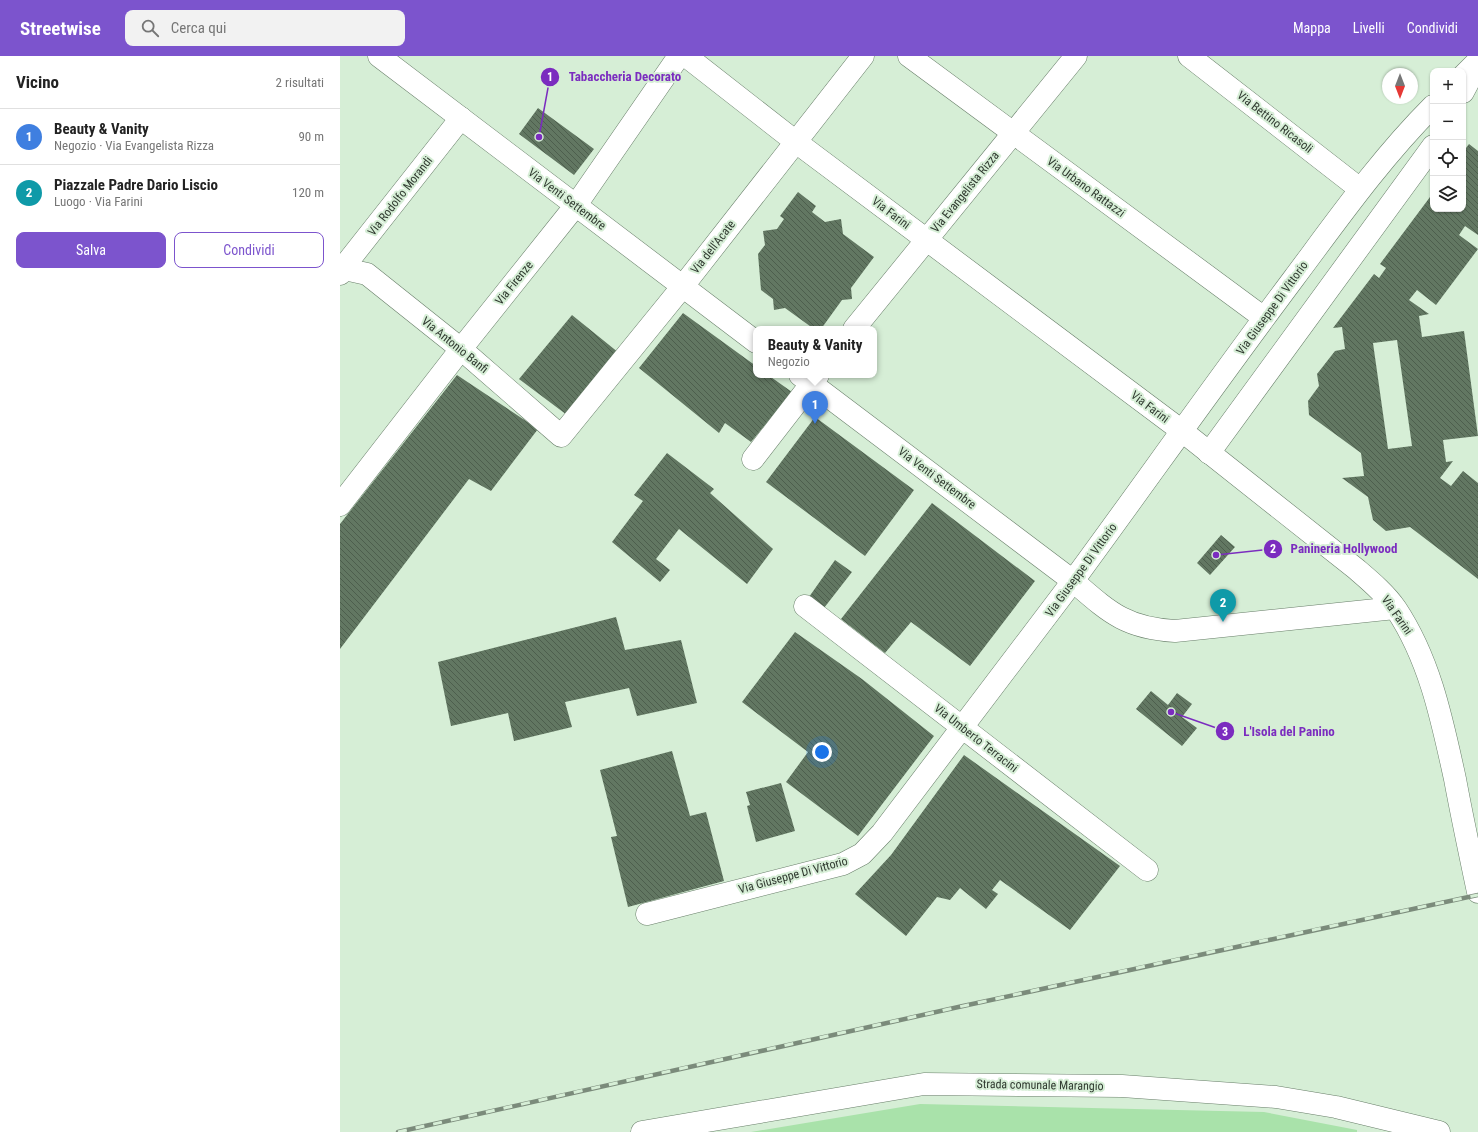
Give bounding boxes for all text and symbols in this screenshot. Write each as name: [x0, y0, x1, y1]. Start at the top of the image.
search box: [125, 10, 405, 46]
text: Streetwise: [20, 17, 101, 40]
icon: search: [139, 17, 161, 39]
text: Cerca qui: [171, 19, 226, 37]
text: Mappa: [1293, 20, 1331, 36]
text: Livelli: [1353, 20, 1385, 36]
text: Condividi: [1407, 20, 1458, 36]
callout: Tabaccheria Decorato: [540, 64, 689, 89]
north arrow: [1382, 68, 1418, 104]
map controls: [1430, 68, 1466, 212]
button: +: [1430, 68, 1466, 104]
text: Tabaccheria Decorato: [569, 69, 682, 84]
text: 1: [547, 70, 553, 84]
text: Vicino: [16, 72, 59, 92]
text: 2 risultati: [276, 75, 324, 90]
street label: Via Bettino Ricasoli: [1234, 88, 1316, 156]
button: −: [1430, 104, 1466, 140]
text: Beauty & Vanity: [54, 120, 149, 138]
text: 1: [26, 129, 32, 144]
text: 90 m: [298, 129, 324, 144]
text: Negozio · Via Evangelista Rizza: [54, 138, 214, 153]
button: locate: [1430, 140, 1466, 176]
street label: Via Evangelista Rizza: [928, 148, 1002, 235]
street label: Via Rodolfo Morandi: [365, 154, 435, 238]
street label: Via Urbano Rattazzi: [1044, 154, 1128, 220]
street label: Via Venti Settembre: [525, 165, 609, 233]
text: Piazzale Padre Dario Liscio: [54, 176, 218, 194]
button: layers: [1430, 176, 1466, 212]
text: 2: [26, 185, 32, 200]
text: 120 m: [292, 185, 324, 200]
text: Luogo · Via Farini: [54, 194, 143, 209]
street label: Via Farini: [869, 194, 913, 232]
street label: Via dell'Acate: [688, 217, 738, 276]
button: Salva: [16, 232, 166, 268]
button: Condividi: [174, 232, 324, 268]
street label: Via Firenze: [492, 258, 536, 308]
street label: Via Giuseppe Di Vittorio: [1233, 258, 1311, 358]
street label: Via Antonio Banfi: [419, 314, 491, 376]
popup: [753, 326, 877, 378]
text: Beauty & Vanity: [768, 336, 862, 354]
text: Negozio: [768, 354, 810, 369]
street label: Via Farini: [1128, 388, 1172, 426]
pin: 1: [802, 391, 828, 424]
street label: Via Venti Settembre: [895, 444, 979, 512]
street label: Via Giuseppe Di Vittorio: [1042, 520, 1120, 620]
callout: Panineria Hollywood: [1263, 536, 1406, 561]
text: Panineria Hollywood: [1291, 541, 1397, 556]
text: 2: [1270, 542, 1276, 556]
pin: 2: [1210, 589, 1236, 622]
street label: Via Farini: [1379, 593, 1415, 637]
street label: Via Umberto Terracini: [931, 701, 1021, 775]
callout: L'Isola del Panino: [1215, 719, 1342, 744]
text: L'Isola del Panino: [1243, 724, 1335, 739]
text: 3: [1222, 725, 1228, 739]
your location: [812, 742, 832, 762]
street label: Via Giuseppe Di Vittorio: [737, 854, 849, 896]
street label: Strada comunale Marangio: [976, 1077, 1104, 1093]

